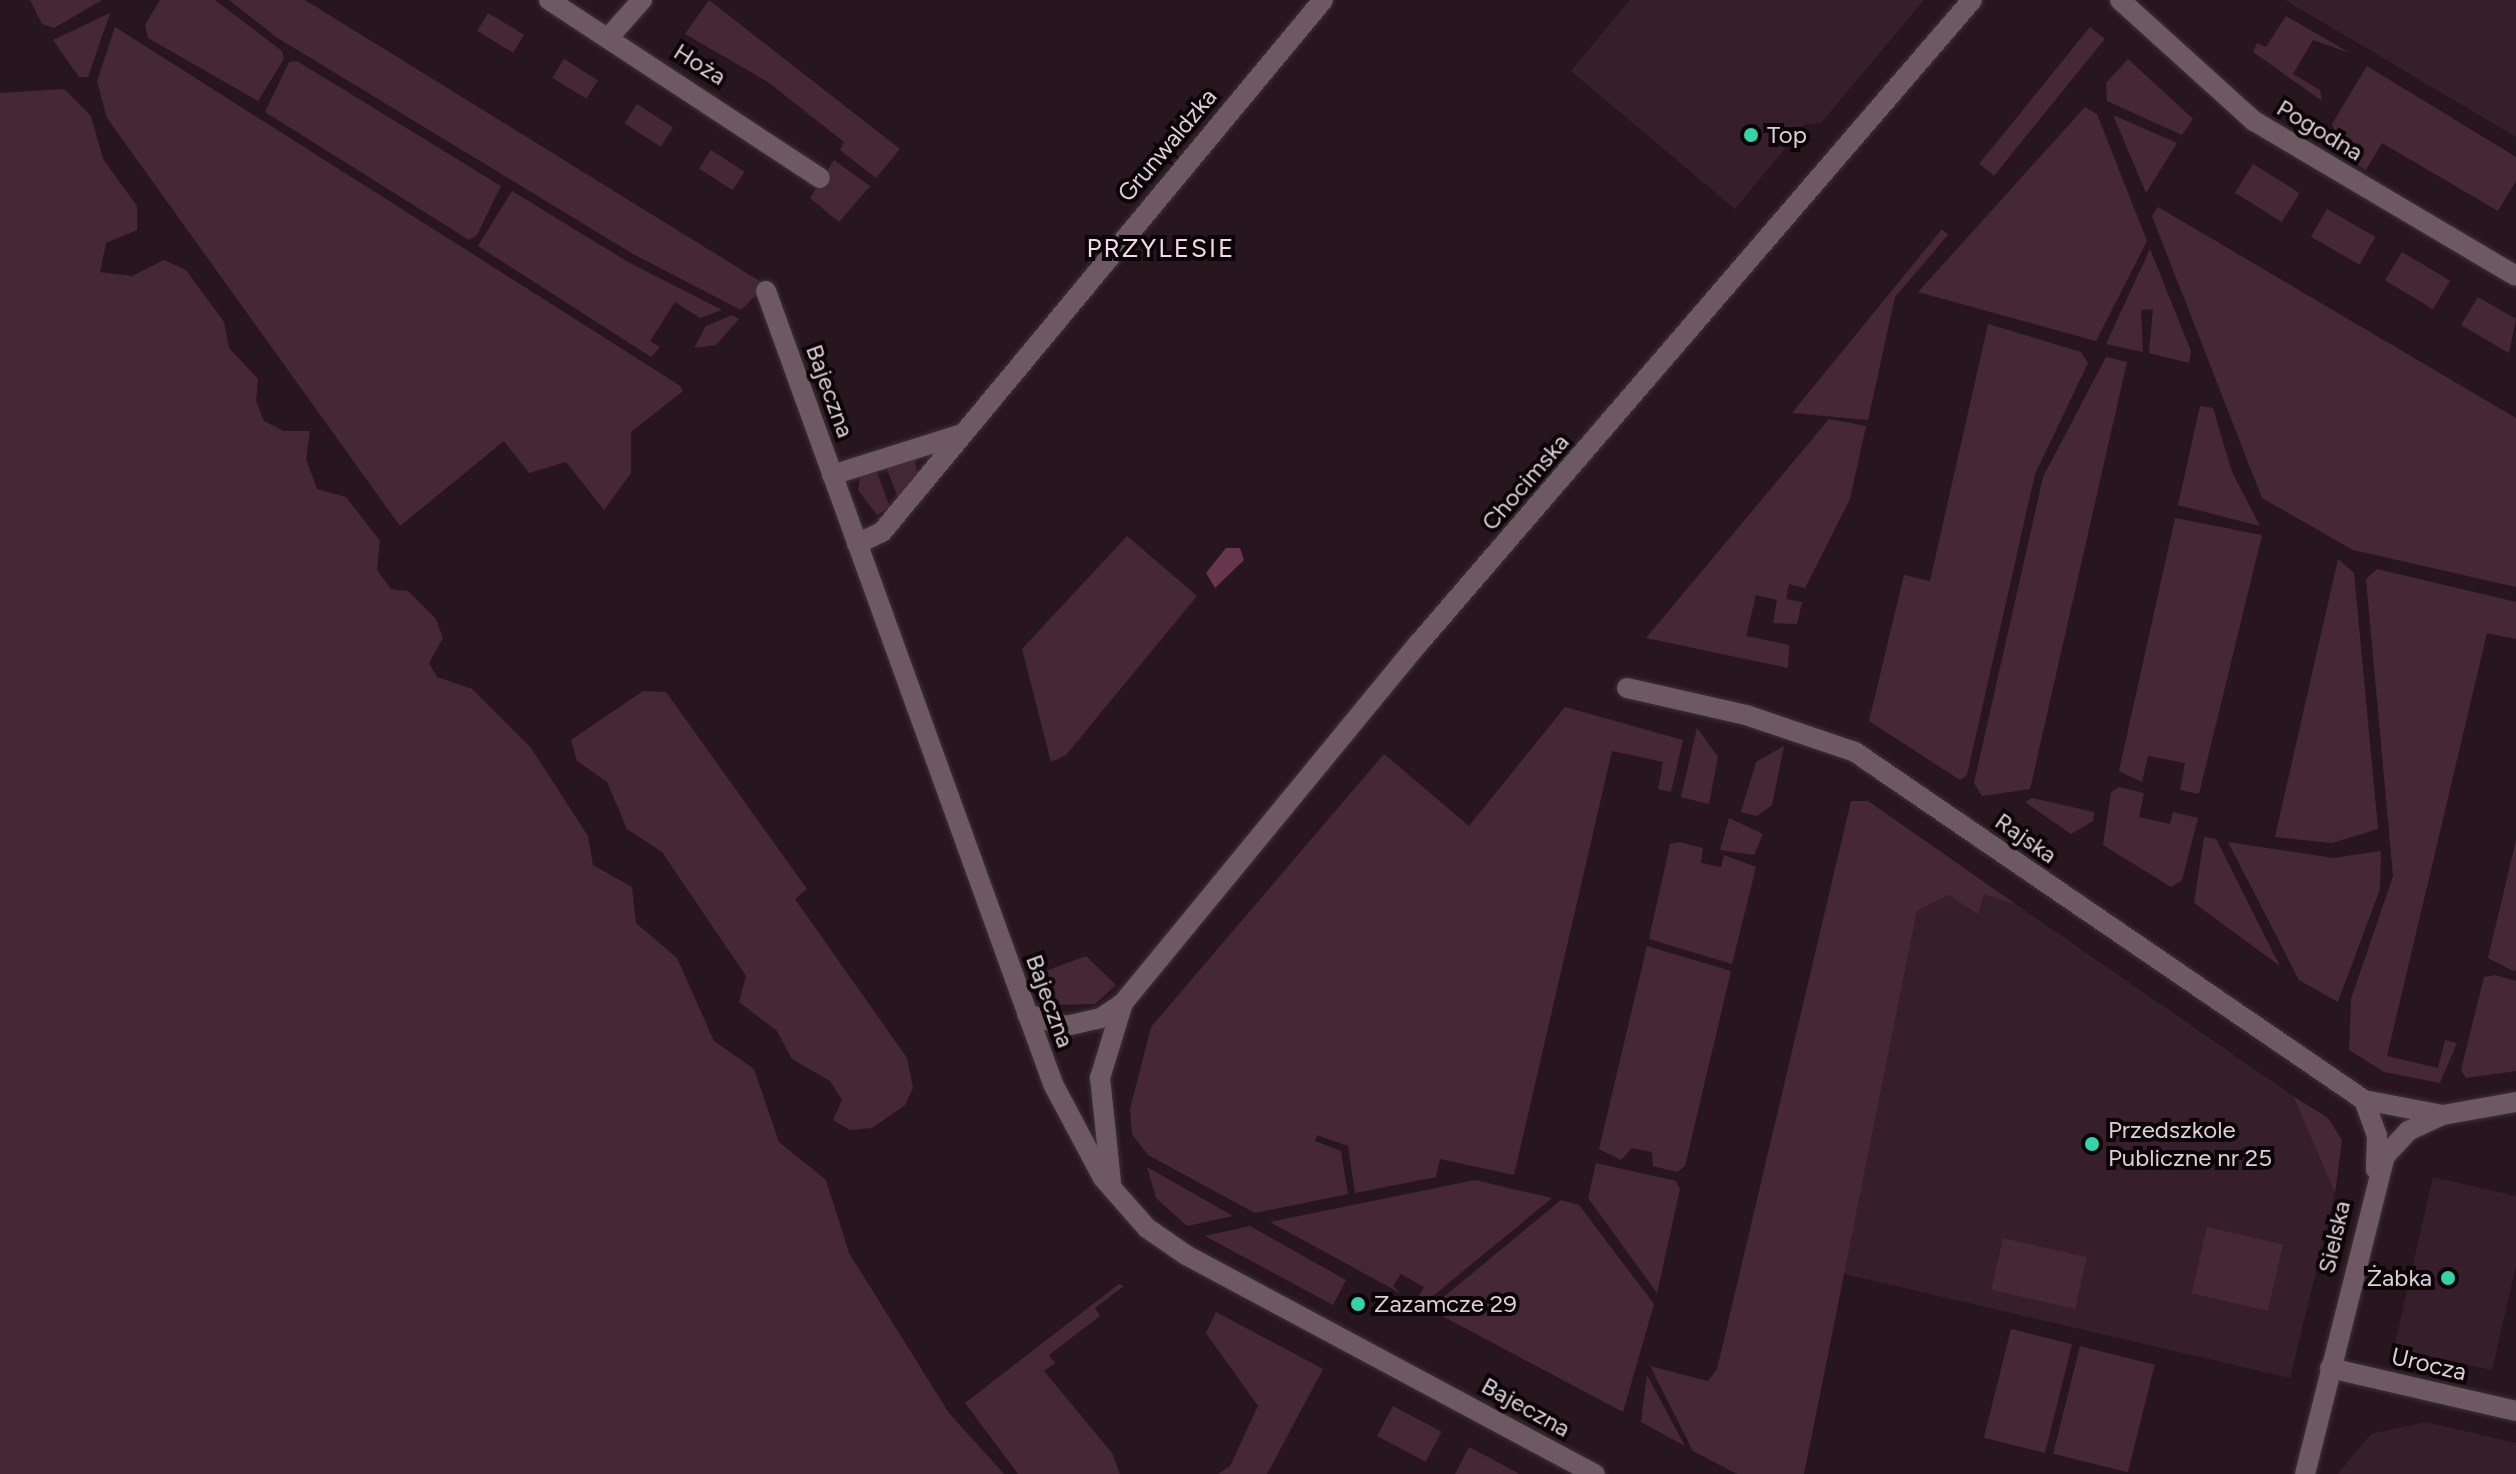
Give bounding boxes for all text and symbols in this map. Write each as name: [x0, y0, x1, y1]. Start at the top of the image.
street label: Hoża: [669, 37, 731, 91]
street label: Grunwaldzka: [1111, 83, 1223, 207]
street label: Pogodna: [2272, 93, 2368, 167]
place label: Top: [1767, 121, 1807, 149]
marker: Top: [1742, 126, 1760, 144]
district label: PRZYLESIE: [1086, 233, 1236, 265]
street label: Bajeczna: [800, 341, 860, 441]
street label: Chocimska: [1475, 428, 1575, 536]
street label: Rajska: [1990, 807, 2062, 869]
street label: Bajeczna: [1020, 951, 1080, 1051]
place label: Przedszkole Publiczne nr 25: [2108, 1116, 2272, 1172]
marker: Przedszkole Publiczne nr 25: [2083, 1135, 2101, 1153]
street label: Sielska: [2312, 1198, 2356, 1276]
place label: Żabka: [2367, 1264, 2432, 1292]
marker: Żabka: [2439, 1269, 2457, 1287]
place label: Zazamcze 29: [1374, 1290, 1517, 1318]
marker: Zazamcze 29: [1349, 1295, 1367, 1313]
street label: Urocza: [2389, 1341, 2469, 1387]
street label: Bajeczna: [1477, 1371, 1575, 1443]

